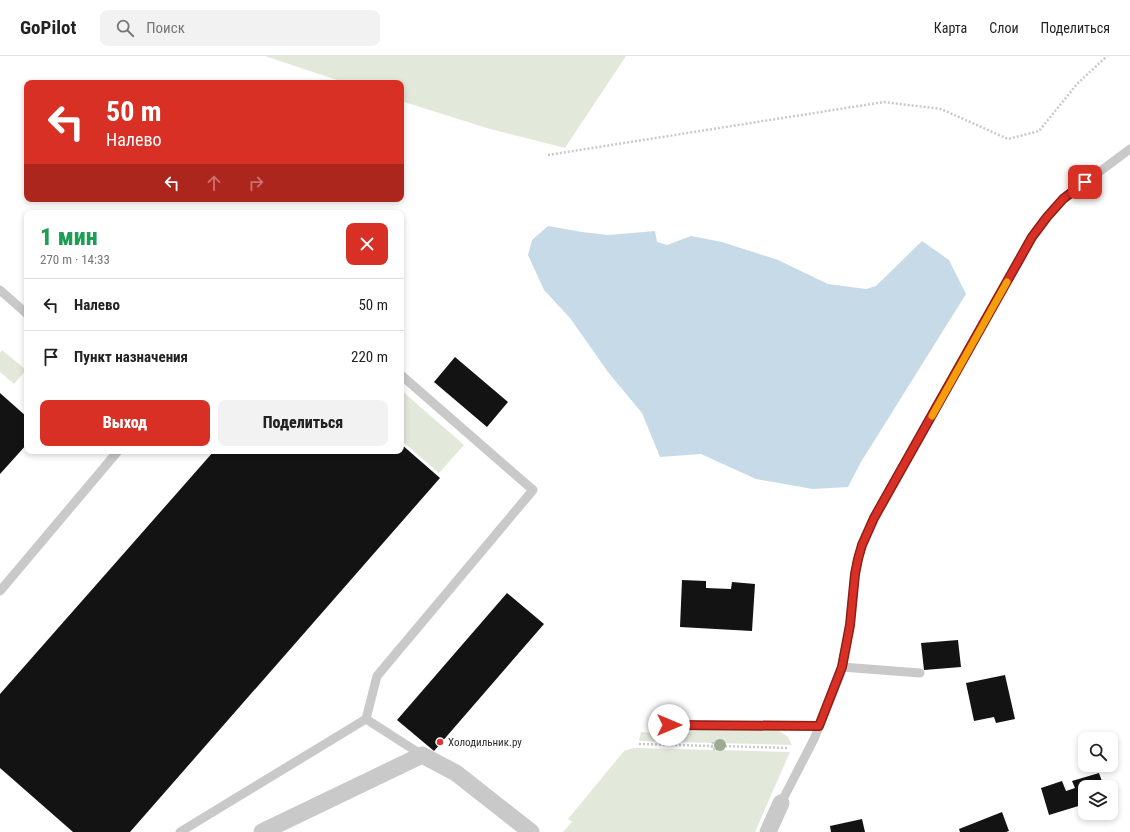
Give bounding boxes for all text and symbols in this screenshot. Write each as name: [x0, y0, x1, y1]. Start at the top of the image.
search box: [100, 10, 380, 46]
text: GoPilot: [20, 16, 76, 39]
icon: search: [114, 17, 136, 39]
text: Поиск: [146, 19, 185, 37]
text: Карта: [934, 20, 967, 36]
text: Слои: [989, 20, 1019, 36]
text: Поделиться: [1041, 20, 1110, 36]
text: 50 m: [106, 95, 162, 128]
icon: left: [40, 96, 92, 148]
text: Налево: [106, 129, 162, 150]
pin: [1068, 165, 1102, 199]
icon: arrive: [1074, 171, 1096, 193]
icon: left: [161, 172, 183, 194]
icon: ahead: [203, 172, 225, 194]
icon: right: [245, 172, 267, 194]
text: 1 мин: [40, 223, 98, 251]
button: close: [346, 223, 388, 265]
text: 270 m · 14:33: [40, 252, 110, 267]
icon: left: [40, 294, 62, 316]
text: Налево: [74, 296, 120, 314]
text: 50 m: [358, 296, 388, 314]
icon: arrive: [40, 346, 62, 368]
text: Пункт назначения: [74, 348, 188, 366]
text: 220 m: [351, 348, 388, 366]
button: Выход: [40, 400, 210, 446]
button: Поделиться: [218, 400, 388, 446]
position arrow: [648, 704, 690, 746]
map controls: [1078, 732, 1118, 820]
button: search: [1078, 732, 1118, 772]
place label: Холодильник.ру: [448, 736, 522, 749]
marker: Холодильник.ру: [435, 737, 445, 747]
button: layers: [1078, 780, 1118, 820]

